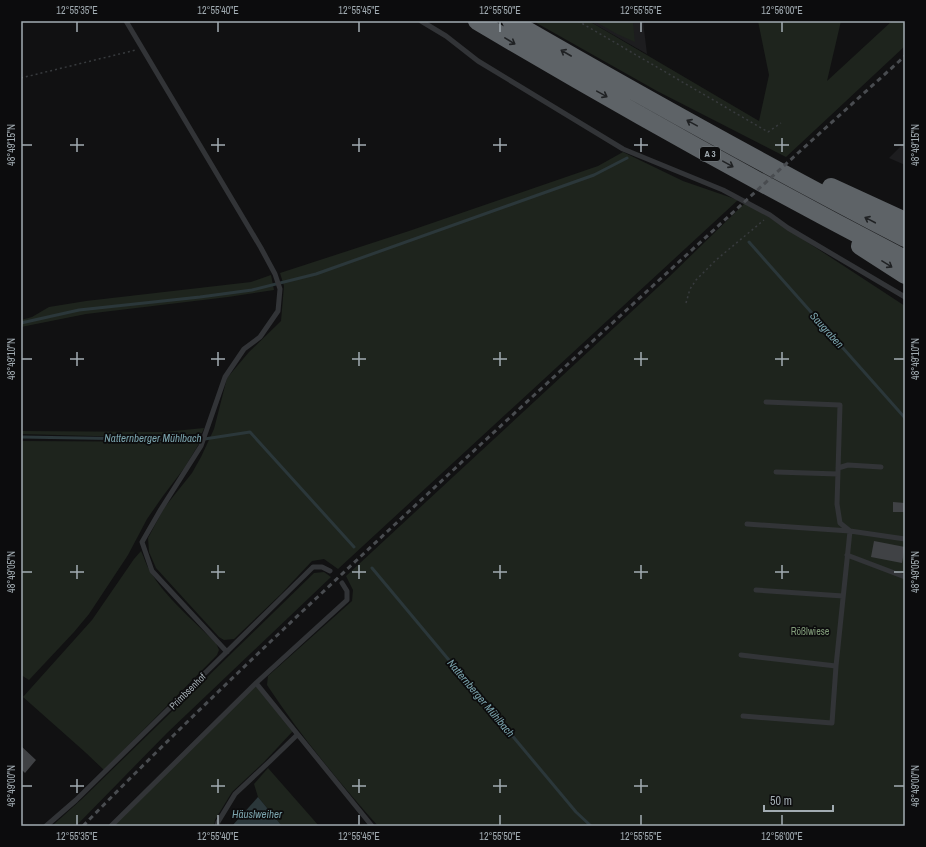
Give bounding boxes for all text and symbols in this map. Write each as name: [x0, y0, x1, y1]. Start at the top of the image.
text: 12°55'35"E: [56, 4, 98, 17]
text: 12°55'40"E: [197, 4, 239, 17]
text: 12°55'45"E: [338, 4, 380, 17]
text: 12°55'50"E: [479, 4, 521, 17]
text: 12°55'55"E: [620, 4, 662, 17]
text: 12°56'00"E: [761, 4, 803, 17]
one-way arrow: [504, 37, 516, 45]
one-way arrow: [560, 48, 572, 56]
one-way arrow: [596, 91, 608, 98]
one-way arrow: [686, 119, 698, 127]
text: 48°49'15"N: [5, 124, 18, 166]
text: 48°49'15"N: [909, 124, 922, 166]
road number: A 3: [700, 147, 720, 161]
one-way arrow: [722, 160, 734, 168]
one-way arrow: [865, 216, 877, 224]
one-way arrow: [881, 260, 892, 268]
water label: Saugraben: [807, 309, 847, 351]
text: 48°49'10"N: [5, 338, 18, 380]
text: 48°49'10"N: [909, 338, 922, 380]
water label: Natternberger Mühlbach: [104, 431, 202, 445]
text: 48°49'05"N: [5, 551, 18, 593]
text: 48°49'05"N: [909, 551, 922, 593]
park label: Rößlwiese: [791, 625, 830, 638]
water label: Natternberger Mühlbach: [444, 656, 518, 740]
street label: Primbsenhof: [166, 670, 209, 712]
text: 48°49'00"N: [5, 765, 18, 807]
text: 48°49'00"N: [909, 765, 922, 807]
scale bar: [764, 787, 833, 813]
text: 50 m: [770, 793, 792, 809]
water label: Häuslweiher: [232, 807, 283, 821]
text: 12°55'35"E: [56, 830, 98, 843]
text: 12°55'40"E: [197, 830, 239, 843]
text: 12°55'45"E: [338, 830, 380, 843]
text: 12°55'50"E: [479, 830, 521, 843]
text: 12°55'55"E: [620, 830, 662, 843]
text: 12°56'00"E: [761, 830, 803, 843]

